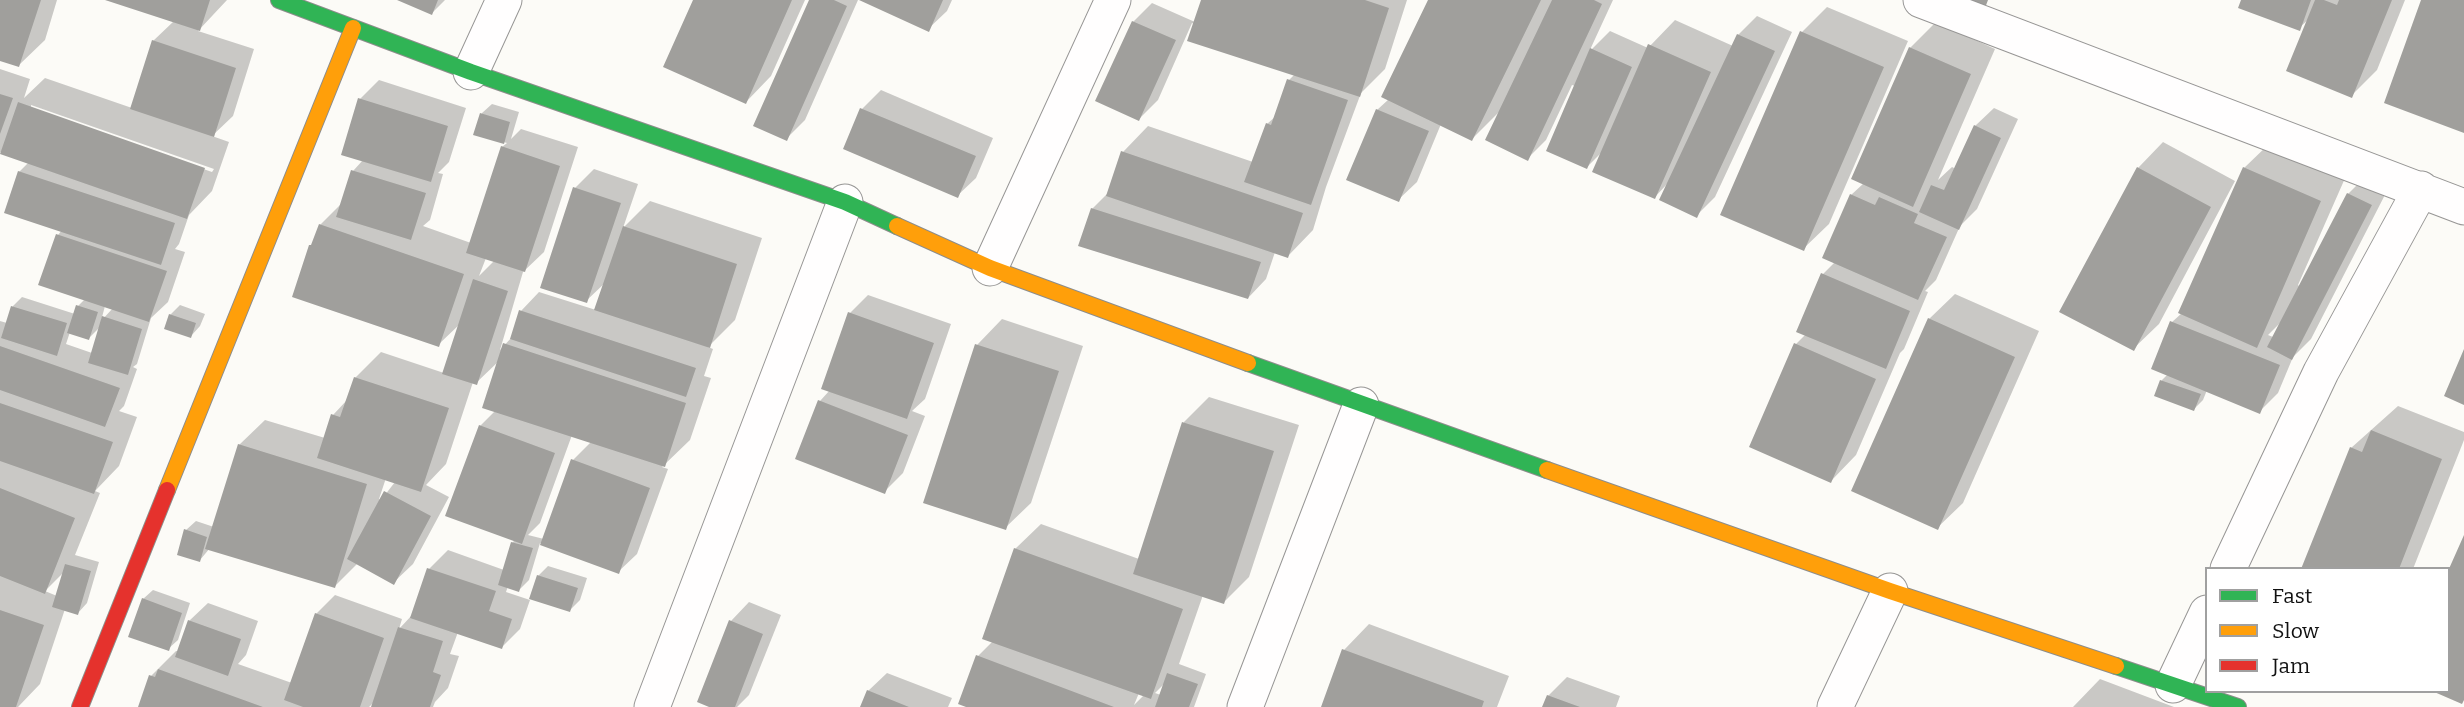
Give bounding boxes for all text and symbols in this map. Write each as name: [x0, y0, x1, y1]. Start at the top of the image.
legend: [2205, 567, 2450, 693]
text: Fast: [2272, 583, 2312, 609]
text: Slow: [2272, 618, 2319, 644]
text: Jam: [2272, 653, 2310, 679]

